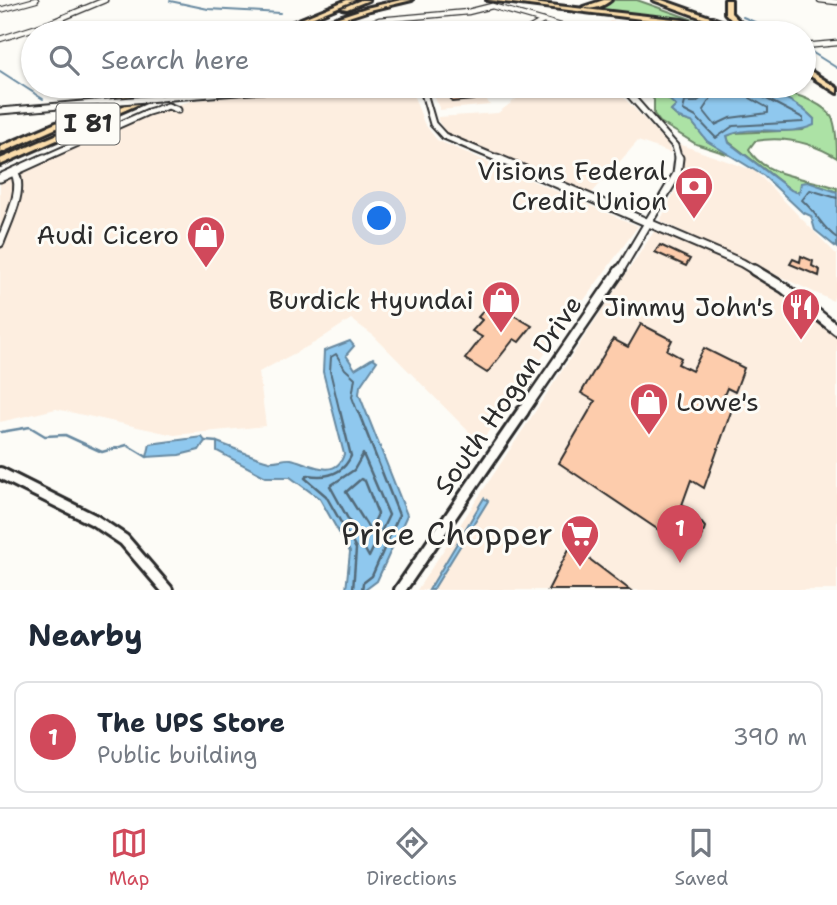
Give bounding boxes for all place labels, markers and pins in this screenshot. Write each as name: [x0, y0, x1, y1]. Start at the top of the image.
place label: Visions Federal Credit Union: [477, 153, 667, 218]
bank icon: Visions Federal Credit Union: [673, 165, 715, 220]
shop icon: Audi Cicero: [185, 214, 227, 269]
place label: Audi Cicero: [36, 217, 179, 252]
shop icon: Burdick Hyundai: [480, 279, 522, 334]
place label: Burdick Hyundai: [269, 282, 474, 317]
restaurant icon: Jimmy John's: [780, 286, 822, 341]
place label: Jimmy John's: [604, 289, 774, 324]
shop icon: Lowe's: [628, 381, 670, 436]
place label: Lowe's: [676, 384, 759, 419]
pin: 1: [657, 505, 703, 563]
place label: Price Chopper: [341, 512, 553, 555]
supermarket icon: Price Chopper: [559, 513, 601, 568]

